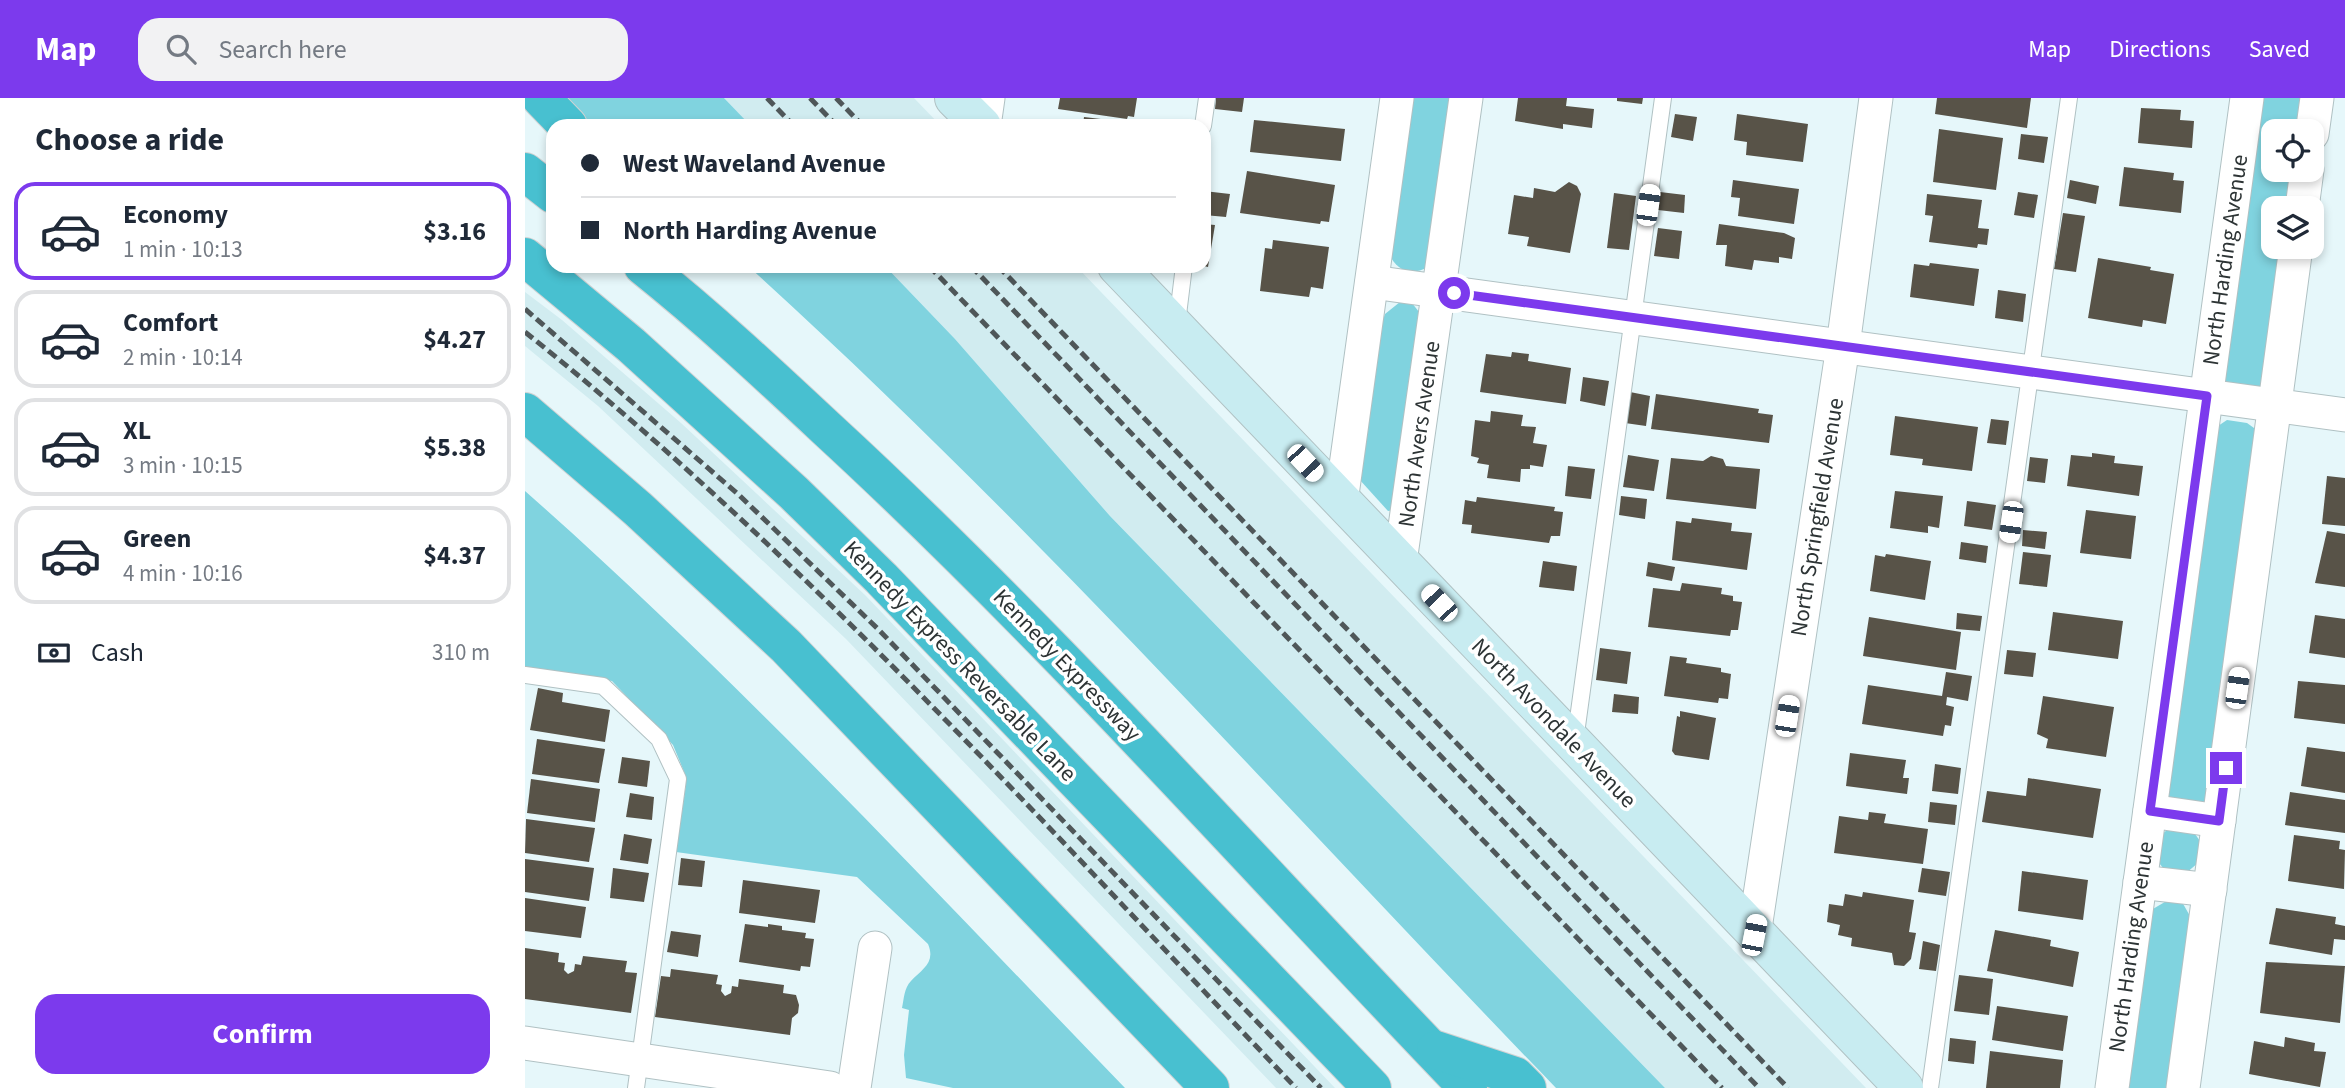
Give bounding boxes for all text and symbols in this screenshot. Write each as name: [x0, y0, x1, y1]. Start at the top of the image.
search box: [138, 18, 628, 81]
text: Map: [35, 26, 96, 73]
icon: search: [162, 30, 200, 68]
text: Search here: [218, 31, 347, 68]
text: Map: [2028, 32, 2071, 67]
text: Directions: [2109, 32, 2211, 67]
text: Saved: [2249, 32, 2310, 67]
text: Choose a ride: [35, 117, 224, 163]
map controls: [2261, 119, 2324, 259]
button: locate: [2261, 119, 2324, 182]
text: West Waveland Avenue: [623, 145, 886, 182]
street label: North Harding Avenue: [2194, 152, 2256, 368]
car: [1635, 183, 1662, 227]
text: Economy: [123, 196, 228, 233]
button: layers: [2261, 196, 2324, 259]
icon: car: [39, 200, 102, 263]
text: North Harding Avenue: [623, 212, 877, 249]
text: $3.16: [423, 213, 486, 250]
text: 1 min · 10:13: [123, 233, 243, 266]
route start: [1438, 277, 1470, 309]
text: Comfort: [123, 304, 218, 341]
icon: car: [39, 308, 102, 371]
text: $4.27: [423, 321, 486, 358]
street label: North Avers Avenue: [1390, 339, 1448, 529]
text: 2 min · 10:14: [123, 341, 243, 374]
street label: North Springfield Avenue: [1782, 395, 1852, 639]
text: XL: [123, 412, 151, 449]
icon: car: [39, 416, 102, 479]
text: $5.38: [423, 429, 486, 466]
car: [1283, 440, 1328, 486]
text: 3 min · 10:15: [123, 449, 243, 482]
car: [1998, 500, 2025, 544]
text: Green: [123, 520, 191, 557]
icon: car: [39, 524, 102, 587]
street label: Kennedy Express Reversable Lane: [836, 533, 1084, 789]
text: $4.37: [423, 537, 486, 574]
text: 4 min · 10:16: [123, 557, 243, 590]
car: [1417, 580, 1462, 626]
street label: Kennedy Expressway: [985, 581, 1149, 749]
street label: North Avondale Avenue: [1464, 630, 1644, 816]
icon: cash: [35, 634, 73, 672]
text: Cash: [91, 634, 144, 671]
text: 310 m: [432, 636, 490, 669]
car: [2224, 666, 2251, 710]
car: [1774, 694, 1801, 738]
route end: [2210, 752, 2242, 784]
street label: North Harding Avenue: [2100, 839, 2162, 1055]
car: [1740, 912, 1769, 958]
button: Confirm: [35, 994, 490, 1074]

